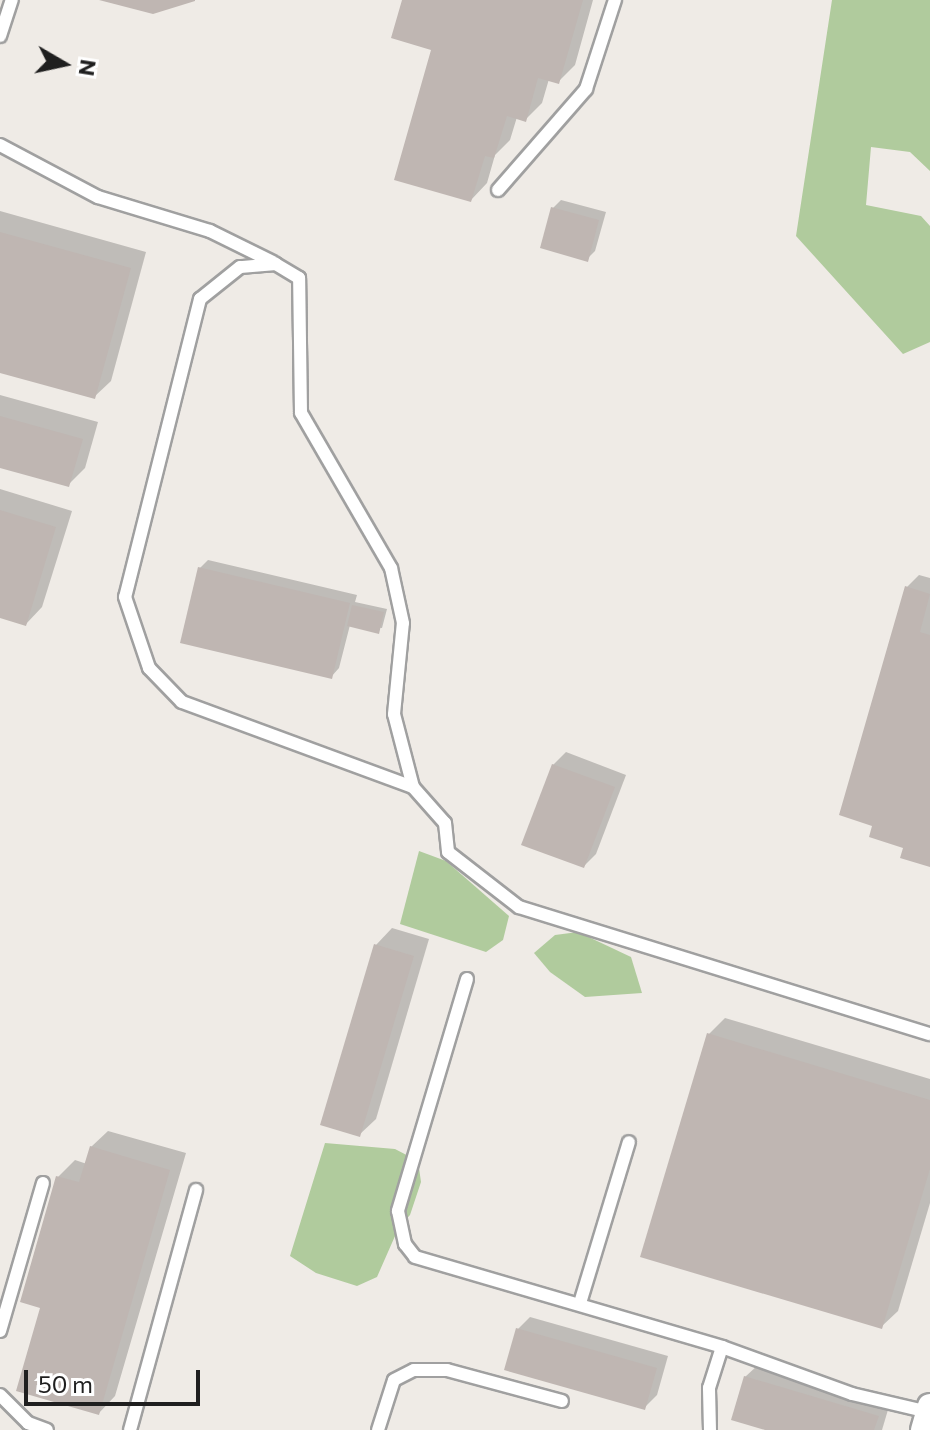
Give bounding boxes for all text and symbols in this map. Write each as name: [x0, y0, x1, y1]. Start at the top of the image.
north arrow: [24, 24, 104, 104]
text: N: [74, 58, 103, 78]
scale bar: [28, 1354, 204, 1404]
text: 50 m: [38, 1369, 93, 1398]

